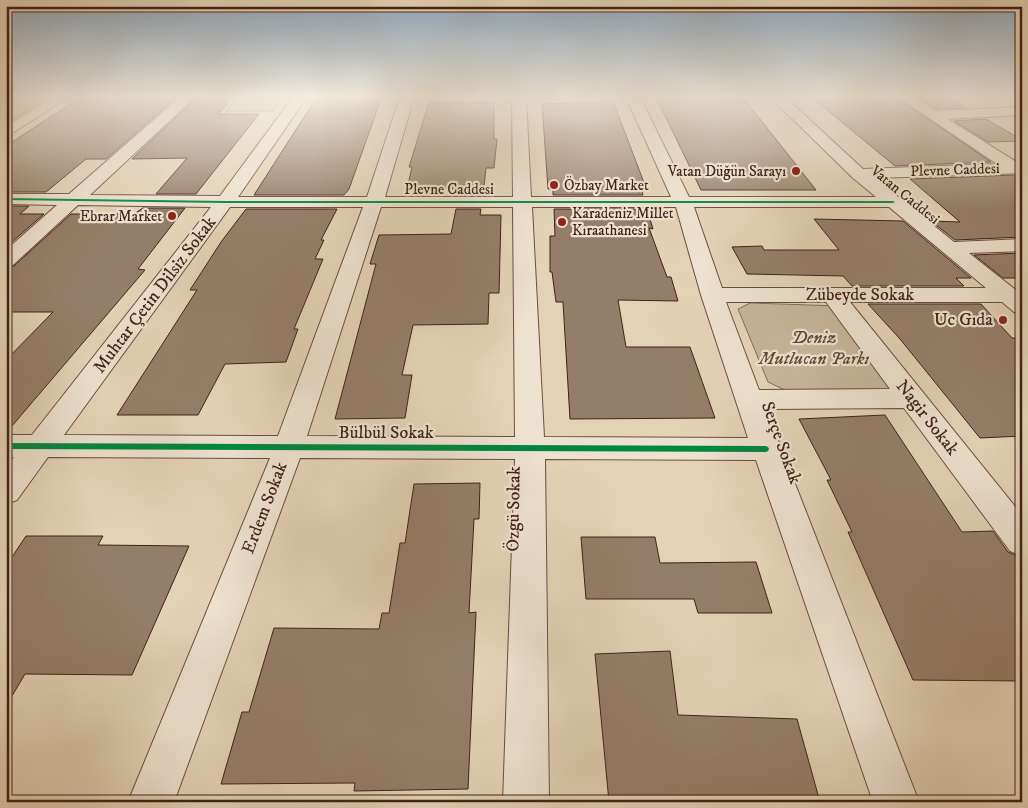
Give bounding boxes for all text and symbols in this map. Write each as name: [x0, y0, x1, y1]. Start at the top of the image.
street label: Plevne Caddesi: [910, 159, 1000, 181]
street label: Vatan Caddesi: [866, 161, 944, 229]
place label: Vatan Düğün Sarayı: [667, 162, 786, 181]
marker: Vatan Düğün Sarayı: [790, 165, 802, 177]
place label: Özbay Market: [564, 176, 649, 195]
marker: Özbay Market: [548, 179, 560, 191]
street label: Plevne Caddesi: [404, 180, 494, 199]
place label: Karadeniz Millet Kıraathanesi: [572, 204, 674, 240]
place label: Ebrar Market: [80, 207, 162, 226]
marker: Ebrar Market: [166, 210, 178, 222]
street label: Muhtar Çetin Dilsiz Sokak: [89, 212, 221, 378]
marker: Karadeniz Millet Kıraathanesi: [556, 216, 568, 228]
street label: Zübeyde Sokak: [806, 284, 914, 306]
place label: Uc Gıda: [934, 309, 993, 331]
marker: Uc Gıda: [997, 314, 1009, 326]
park label: Deniz Mutlucan Parkı: [757, 327, 870, 370]
street label: Nagir Sokak: [891, 376, 963, 460]
street label: Serçe Sokak: [756, 399, 806, 487]
street label: Bülbül Sokak: [338, 422, 434, 444]
street label: Erdem Sokak: [237, 459, 293, 557]
street label: Özgü Sokak: [502, 466, 526, 552]

